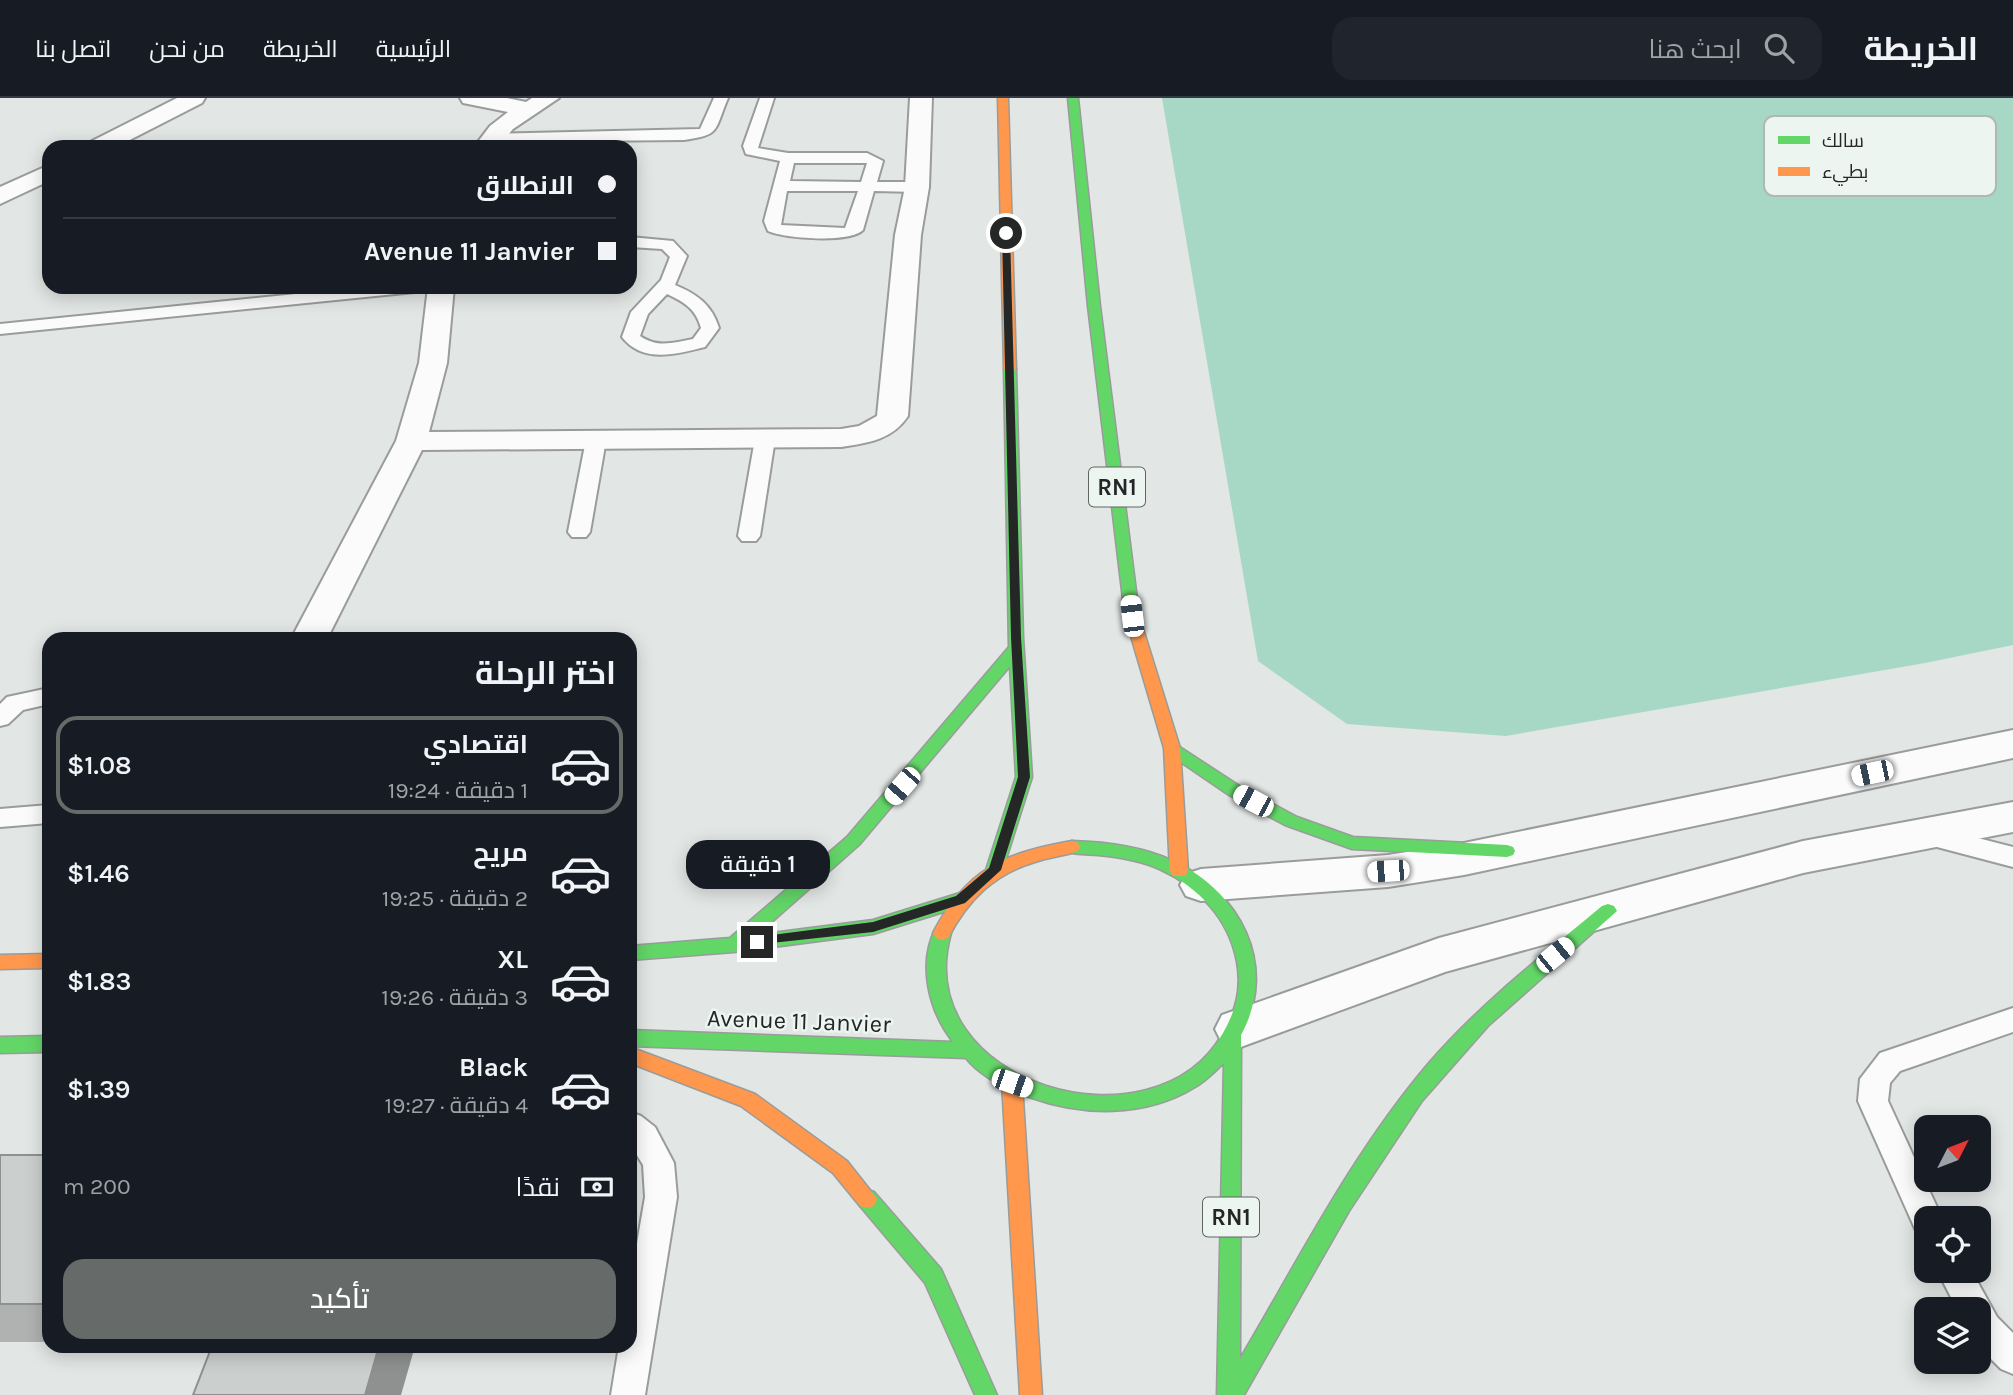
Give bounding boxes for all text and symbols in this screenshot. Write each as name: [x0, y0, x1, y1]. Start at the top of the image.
search box: [1332, 17, 1822, 80]
icon: search: [1760, 29, 1798, 67]
text: الخريطة: [1864, 30, 1978, 68]
text: ابحث هنا: [1649, 34, 1742, 65]
text: اتصل بنا: [35, 35, 111, 63]
text: من نحن: [149, 35, 225, 63]
text: الخريطة: [263, 35, 338, 63]
text: الرئيسية: [376, 35, 451, 63]
legend: [1764, 116, 1996, 196]
text: سالك: [1822, 130, 1864, 152]
text: بطيء: [1822, 161, 1868, 186]
text: الانطلاق: [476, 170, 574, 201]
route start: [990, 217, 1022, 249]
text: Avenue 11 Janvier: [364, 236, 574, 267]
road number: RN1: [1089, 468, 1145, 506]
car: [1120, 594, 1145, 638]
text: اختر الرحلة: [475, 655, 616, 692]
text: اقتصادي: [423, 729, 528, 760]
icon: car: [549, 734, 612, 797]
text: $1.08: [67, 750, 132, 781]
car: [1850, 758, 1895, 788]
car: [881, 763, 924, 809]
text: 1 دقيقة · 19:24: [388, 777, 528, 804]
car: [1230, 782, 1277, 820]
text: مريح: [473, 837, 528, 868]
callout: 1 دقيقة: [685, 840, 829, 890]
icon: car: [549, 842, 612, 905]
text: 1 دقيقة: [720, 851, 796, 878]
text: $1.46: [67, 858, 130, 889]
car: [1367, 859, 1410, 883]
text: 2 دقيقة · 19:25: [382, 885, 528, 912]
route end: [741, 926, 773, 958]
car: [1533, 934, 1578, 976]
text: XL: [497, 944, 528, 975]
icon: car: [549, 950, 612, 1013]
text: $1.83: [67, 966, 131, 997]
text: 3 دقيقة · 19:26: [381, 984, 528, 1011]
street label: Avenue 11 Janvier: [707, 1004, 892, 1038]
text: Black: [459, 1052, 528, 1083]
icon: car: [549, 1058, 612, 1121]
car: [989, 1066, 1036, 1100]
text: $1.39: [67, 1074, 131, 1105]
text: 4 دقيقة · 19:27: [384, 1092, 528, 1119]
north arrow: [1914, 1115, 1992, 1192]
map controls: [1914, 1115, 1991, 1374]
icon: cash: [578, 1168, 616, 1206]
text: نقدًا: [516, 1172, 560, 1203]
text: 200 m: [63, 1173, 131, 1200]
road number: RN1: [1203, 1198, 1259, 1236]
button: locate: [1914, 1206, 1991, 1283]
button: تأكيد: [63, 1259, 616, 1339]
button: layers: [1914, 1297, 1991, 1374]

